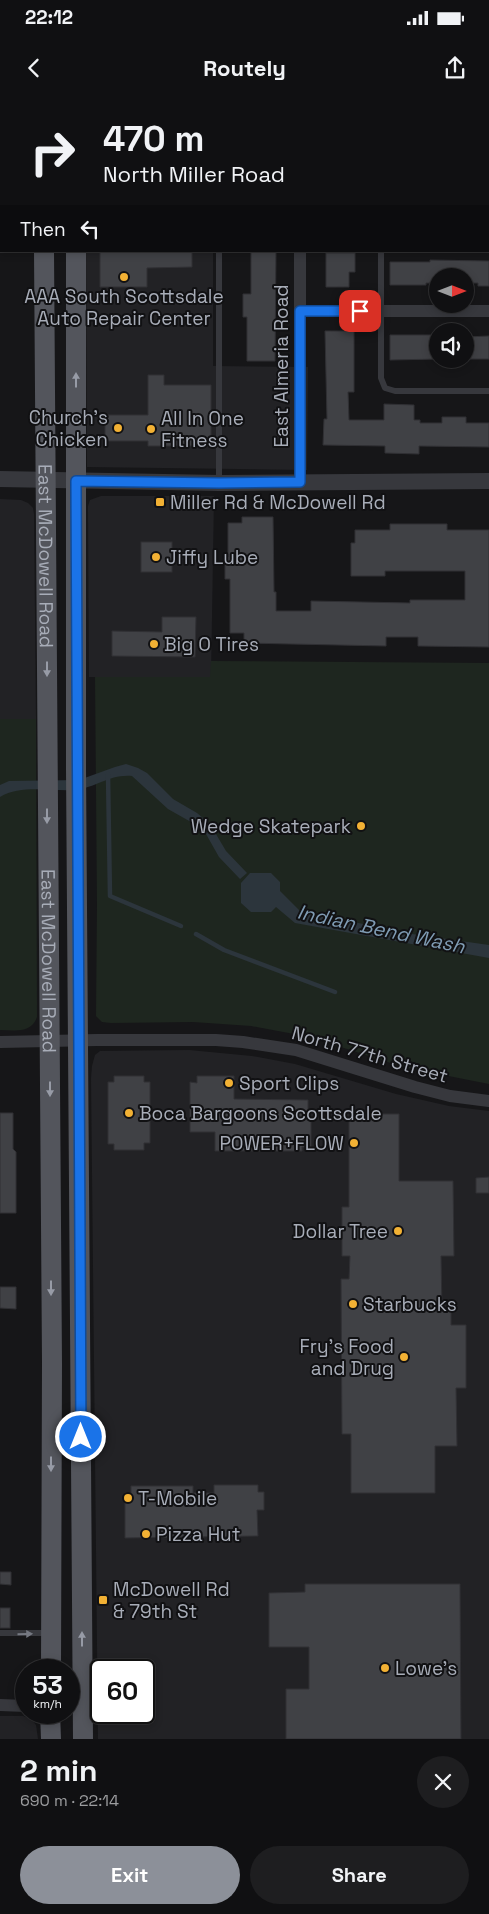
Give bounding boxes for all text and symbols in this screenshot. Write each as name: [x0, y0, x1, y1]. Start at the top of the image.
text: 22:12: [25, 5, 73, 30]
icon: back: [20, 54, 48, 82]
text: Routely: [203, 54, 286, 82]
icon: share: [441, 54, 469, 82]
text: 470 m: [103, 117, 205, 161]
icon: right: [20, 120, 85, 185]
text: North Miller Road: [103, 160, 285, 188]
icon: left: [76, 215, 104, 243]
text: Then: [20, 217, 66, 242]
north arrow: [429, 268, 474, 312]
map controls: [429, 268, 474, 368]
marker: AAA South Scottsdale Auto Repair Center: [118, 271, 130, 283]
place label: AAA South Scottsdale Auto Repair Center: [24, 284, 224, 331]
street label: East Almeria Road: [269, 284, 294, 448]
pin: [339, 290, 381, 332]
icon: arrive: [346, 297, 374, 325]
button: sound: [429, 323, 474, 368]
one-way arrow: [72, 371, 80, 387]
place label: Church's Chicken: [29, 405, 108, 452]
place label: All In One Fitness: [161, 406, 244, 453]
marker: Church's Chicken: [112, 422, 124, 434]
marker: All In One Fitness: [145, 423, 157, 435]
street label: East McDowell Road: [33, 464, 59, 648]
place label: Miller Rd & McDowell Rd: [170, 490, 386, 515]
marker: Miller Rd & McDowell Rd: [154, 496, 166, 508]
place label: Jiffy Lube: [166, 545, 258, 570]
marker: Jiffy Lube: [150, 551, 162, 563]
place label: Big O Tires: [164, 632, 259, 657]
marker: Big O Tires: [148, 638, 160, 650]
one-way arrow: [43, 662, 51, 678]
one-way arrow: [43, 809, 51, 825]
place label: Wedge Skatepark: [191, 814, 351, 839]
marker: Wedge Skatepark: [355, 820, 367, 832]
street label: East McDowell Road: [35, 869, 62, 1053]
water label: Indian Bend Wash: [295, 899, 468, 960]
street label: North 77th Street: [289, 1020, 451, 1089]
place label: Sport Clips: [239, 1071, 339, 1096]
marker: Sport Clips: [223, 1077, 235, 1089]
one-way arrow: [46, 1081, 54, 1097]
place label: Boca Bargoons Scottsdale: [139, 1101, 382, 1126]
marker: Boca Bargoons Scottsdale: [123, 1107, 135, 1119]
place label: POWER+FLOW: [219, 1131, 344, 1156]
marker: POWER+FLOW: [348, 1137, 360, 1149]
place label: Dollar Tree: [293, 1219, 388, 1244]
marker: Dollar Tree: [392, 1225, 404, 1237]
one-way arrow: [47, 1280, 55, 1296]
place label: Starbucks: [363, 1292, 457, 1317]
marker: Starbucks: [347, 1298, 359, 1310]
place label: Fry's Food and Drug: [299, 1334, 394, 1381]
marker: Fry's Food and Drug: [398, 1351, 410, 1363]
position arrow: [54, 1410, 106, 1462]
one-way arrow: [47, 1456, 55, 1472]
place label: T-Mobile: [138, 1486, 217, 1511]
marker: T-Mobile: [122, 1492, 134, 1504]
place label: Pizza Hut: [156, 1522, 240, 1547]
marker: Pizza Hut: [140, 1528, 152, 1540]
place label: McDowell Rd & 79th St: [113, 1577, 230, 1624]
marker: McDowell Rd & 79th St: [97, 1594, 109, 1606]
one-way arrow: [18, 1629, 34, 1637]
one-way arrow: [78, 1631, 86, 1647]
place label: Lowe's: [395, 1656, 457, 1681]
speed limit sign: 60: [90, 1659, 155, 1724]
marker: Lowe's: [379, 1662, 391, 1674]
text: 53: [32, 1669, 63, 1701]
text: km/h: [33, 1696, 62, 1712]
text: 2 min: [20, 1751, 98, 1790]
button: close: [417, 1756, 469, 1808]
text: 690 m · 22:14: [20, 1790, 119, 1811]
button: Exit: [20, 1846, 240, 1904]
button: Share: [250, 1846, 469, 1904]

